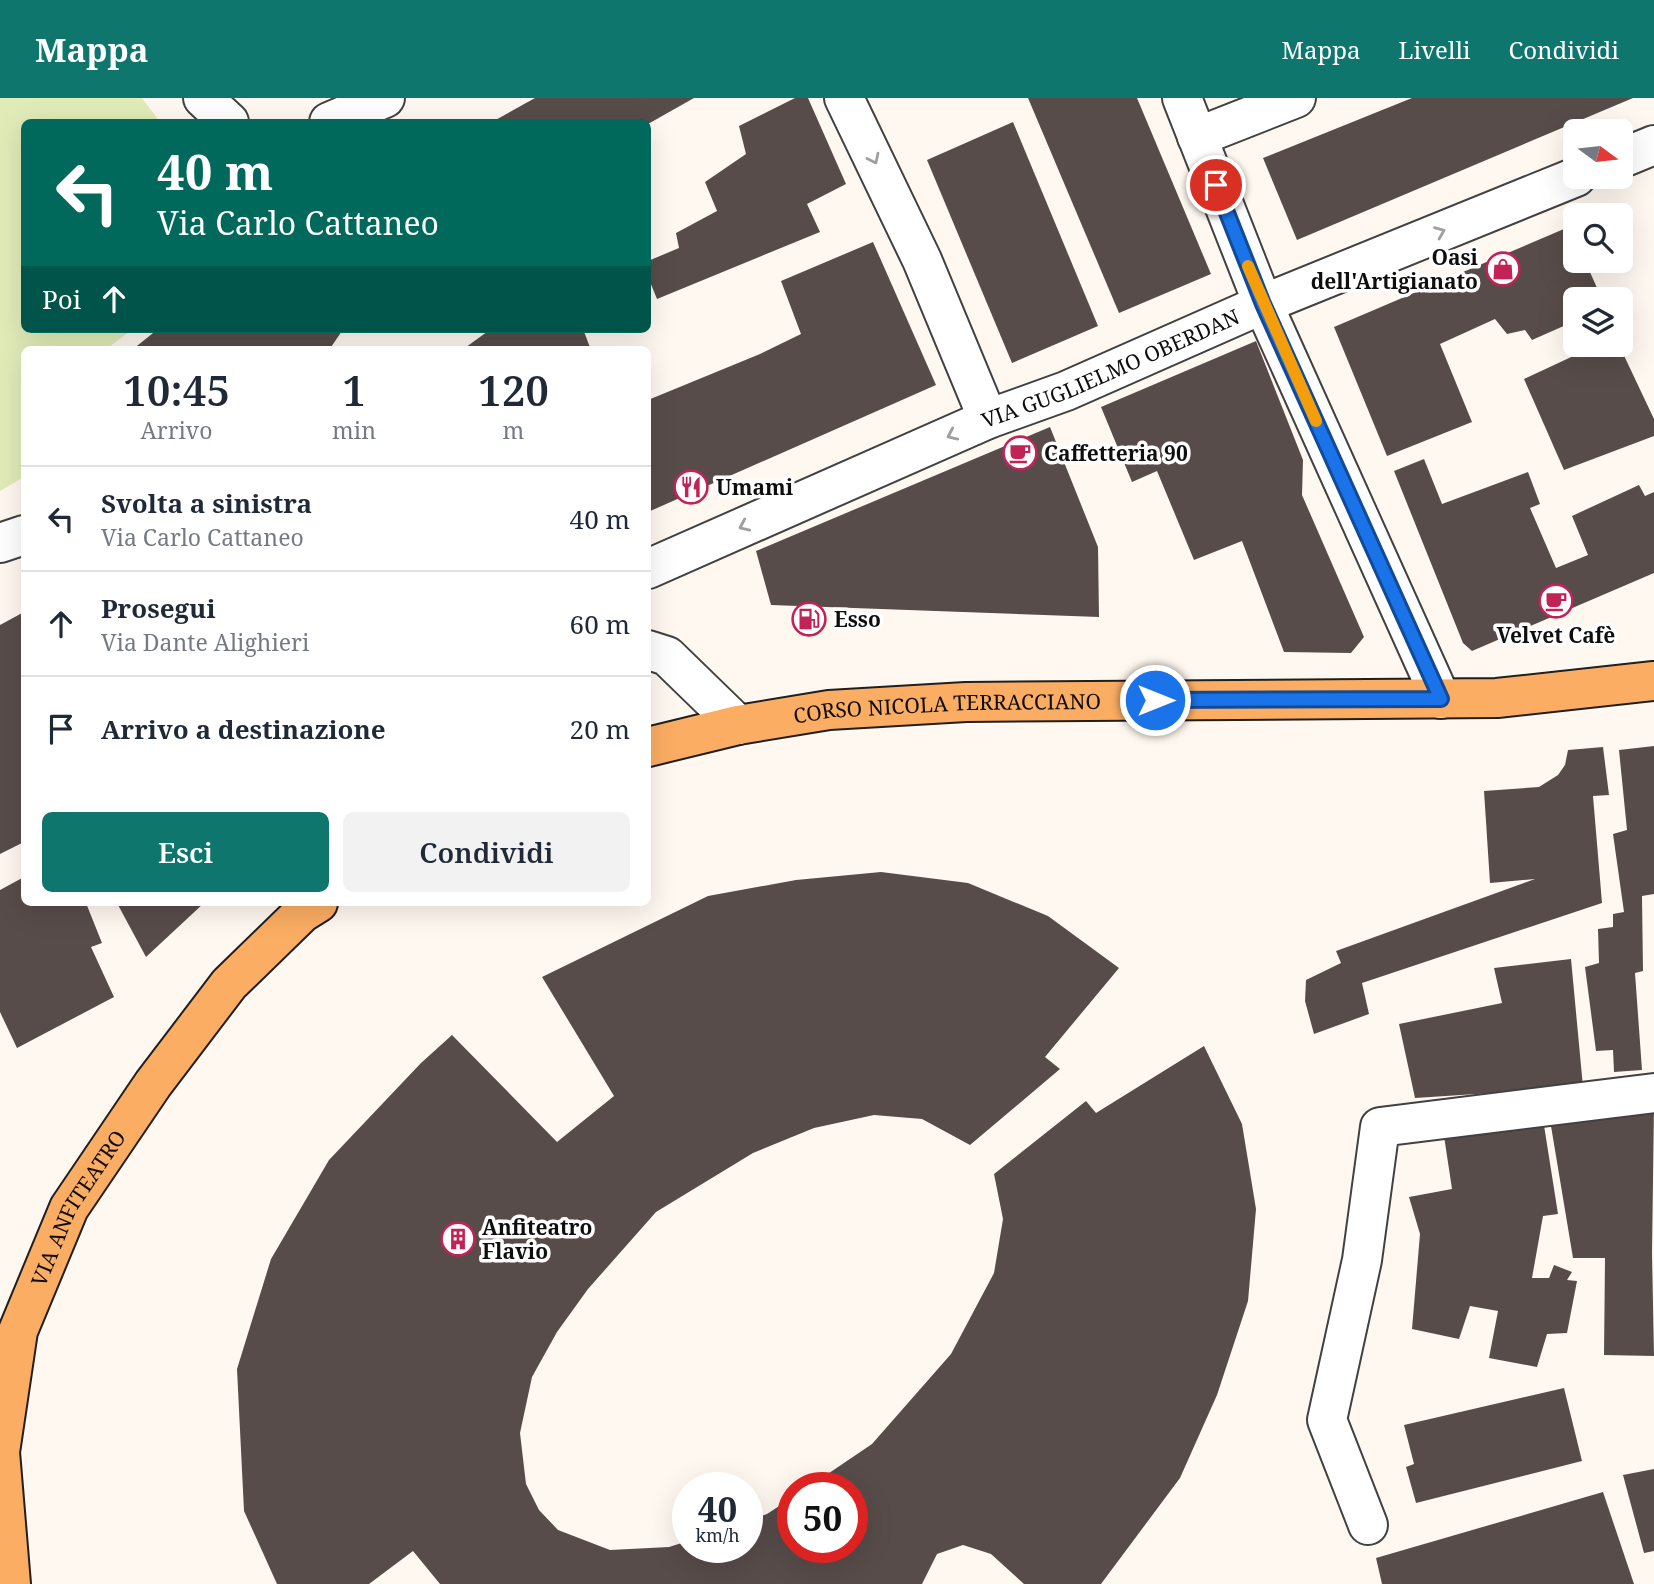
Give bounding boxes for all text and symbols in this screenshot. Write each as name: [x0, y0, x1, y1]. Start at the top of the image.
text: Mappa: [35, 27, 149, 72]
text: Mappa: [1282, 33, 1361, 66]
text: Livelli: [1399, 33, 1471, 66]
text: Condividi: [1509, 33, 1619, 66]
north arrow: [1563, 119, 1633, 189]
map controls: [1563, 119, 1633, 357]
text: 40 m: [157, 138, 273, 204]
icon: left: [42, 147, 133, 238]
one-way arrow: [866, 152, 880, 164]
pin: [1186, 155, 1246, 215]
icon: arrive: [1197, 166, 1235, 204]
text: Via Carlo Cattaneo: [157, 201, 439, 244]
button: search: [1563, 203, 1633, 273]
one-way arrow: [1433, 227, 1445, 241]
place label: Oasi dell'Artigianato: [1311, 243, 1479, 295]
shop icon: Oasi dell'Artigianato: [1484, 250, 1522, 288]
icon: ahead: [95, 280, 133, 318]
text: Poi: [42, 281, 81, 317]
button: layers: [1563, 287, 1633, 357]
street label: VIA GUGLIELMO OBERDAN: [978, 302, 1244, 434]
text: 10:45: [123, 361, 230, 418]
text: 1: [342, 361, 366, 418]
text: 120: [478, 361, 549, 418]
text: Arrivo: [141, 414, 212, 446]
text: min: [332, 414, 376, 446]
text: m: [503, 414, 524, 446]
one-way arrow: [947, 427, 959, 441]
cafe icon: Caffetteria 90: [1001, 434, 1039, 472]
place label: Caffetteria 90: [1044, 439, 1188, 467]
restaurant icon: Umami: [672, 468, 710, 506]
place label: Umami: [716, 473, 794, 501]
text: Svolta a sinistra: [101, 485, 312, 521]
icon: left: [42, 500, 80, 538]
text: 40 m: [570, 501, 630, 537]
one-way arrow: [738, 518, 750, 532]
text: Via Carlo Cattaneo: [101, 521, 304, 553]
cafe icon: Velvet Cafè: [1537, 582, 1575, 620]
text: Prosegui: [101, 590, 216, 626]
fuel station icon: Esso: [790, 600, 828, 638]
icon: ahead: [42, 605, 80, 643]
place label: Esso: [834, 605, 881, 633]
text: 60 m: [570, 606, 630, 642]
place label: Velvet Cafè: [1497, 621, 1615, 649]
text: Via Dante Alighieri: [101, 626, 309, 658]
position arrow: [1118, 663, 1192, 737]
street label: CORSO NICOLA TERRACCIANO: [791, 687, 1101, 730]
icon: arrive: [42, 710, 80, 748]
text: Arrivo a destinazione: [101, 711, 386, 747]
text: 20 m: [570, 711, 630, 747]
button: Esci: [42, 812, 329, 892]
button: Condividi: [343, 812, 630, 892]
street label: VIA ANFITEATRO: [24, 1125, 132, 1290]
place label: Anfiteatro Flavio: [482, 1213, 592, 1265]
building icon: Anfiteatro Flavio: [439, 1220, 477, 1258]
speed limit sign: 50: [777, 1472, 868, 1563]
text: 40: [698, 1485, 737, 1532]
text: km/h: [695, 1523, 740, 1547]

